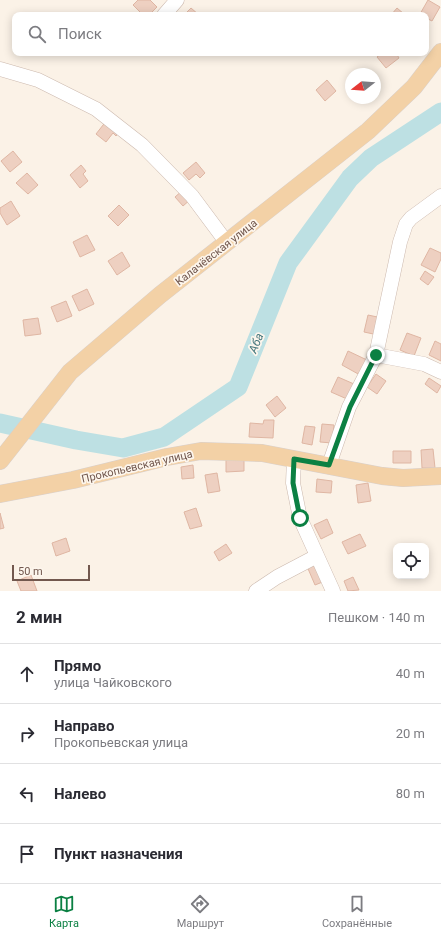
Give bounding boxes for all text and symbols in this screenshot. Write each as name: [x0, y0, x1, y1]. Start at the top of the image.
search box: [12, 12, 429, 56]
icon: search: [26, 23, 48, 45]
text: Поиск: [58, 25, 102, 43]
north arrow: [345, 68, 381, 104]
street label: Калачёвская улица: [173, 216, 260, 288]
water label: Аба: [245, 331, 266, 356]
route end: [367, 346, 385, 364]
street label: Прокопьевская улица: [80, 447, 194, 486]
route start: [291, 509, 309, 527]
map controls: [393, 543, 429, 579]
button: locate: [393, 543, 429, 579]
scale bar: [12, 563, 90, 582]
text: 50 m: [18, 565, 43, 578]
text: 2 мин: [16, 607, 62, 627]
text: Пешком · 140 m: [328, 610, 425, 625]
text: Прямо: [54, 657, 101, 675]
icon: ahead: [16, 663, 38, 685]
text: 40 m: [396, 666, 425, 681]
text: улица Чайковского: [54, 675, 172, 690]
text: Направо: [54, 717, 115, 735]
icon: right: [16, 723, 38, 745]
text: 20 m: [396, 726, 425, 741]
text: Прокопьевская улица: [54, 735, 188, 750]
icon: left: [16, 783, 38, 805]
text: Налево: [54, 785, 106, 803]
text: 80 m: [396, 786, 425, 801]
icon: arrive: [16, 843, 38, 865]
text: Пункт назначения: [54, 845, 183, 863]
tab: Карта: [49, 893, 79, 930]
tab: Маршрут: [177, 893, 224, 930]
tab: Сохранённые: [322, 893, 392, 930]

